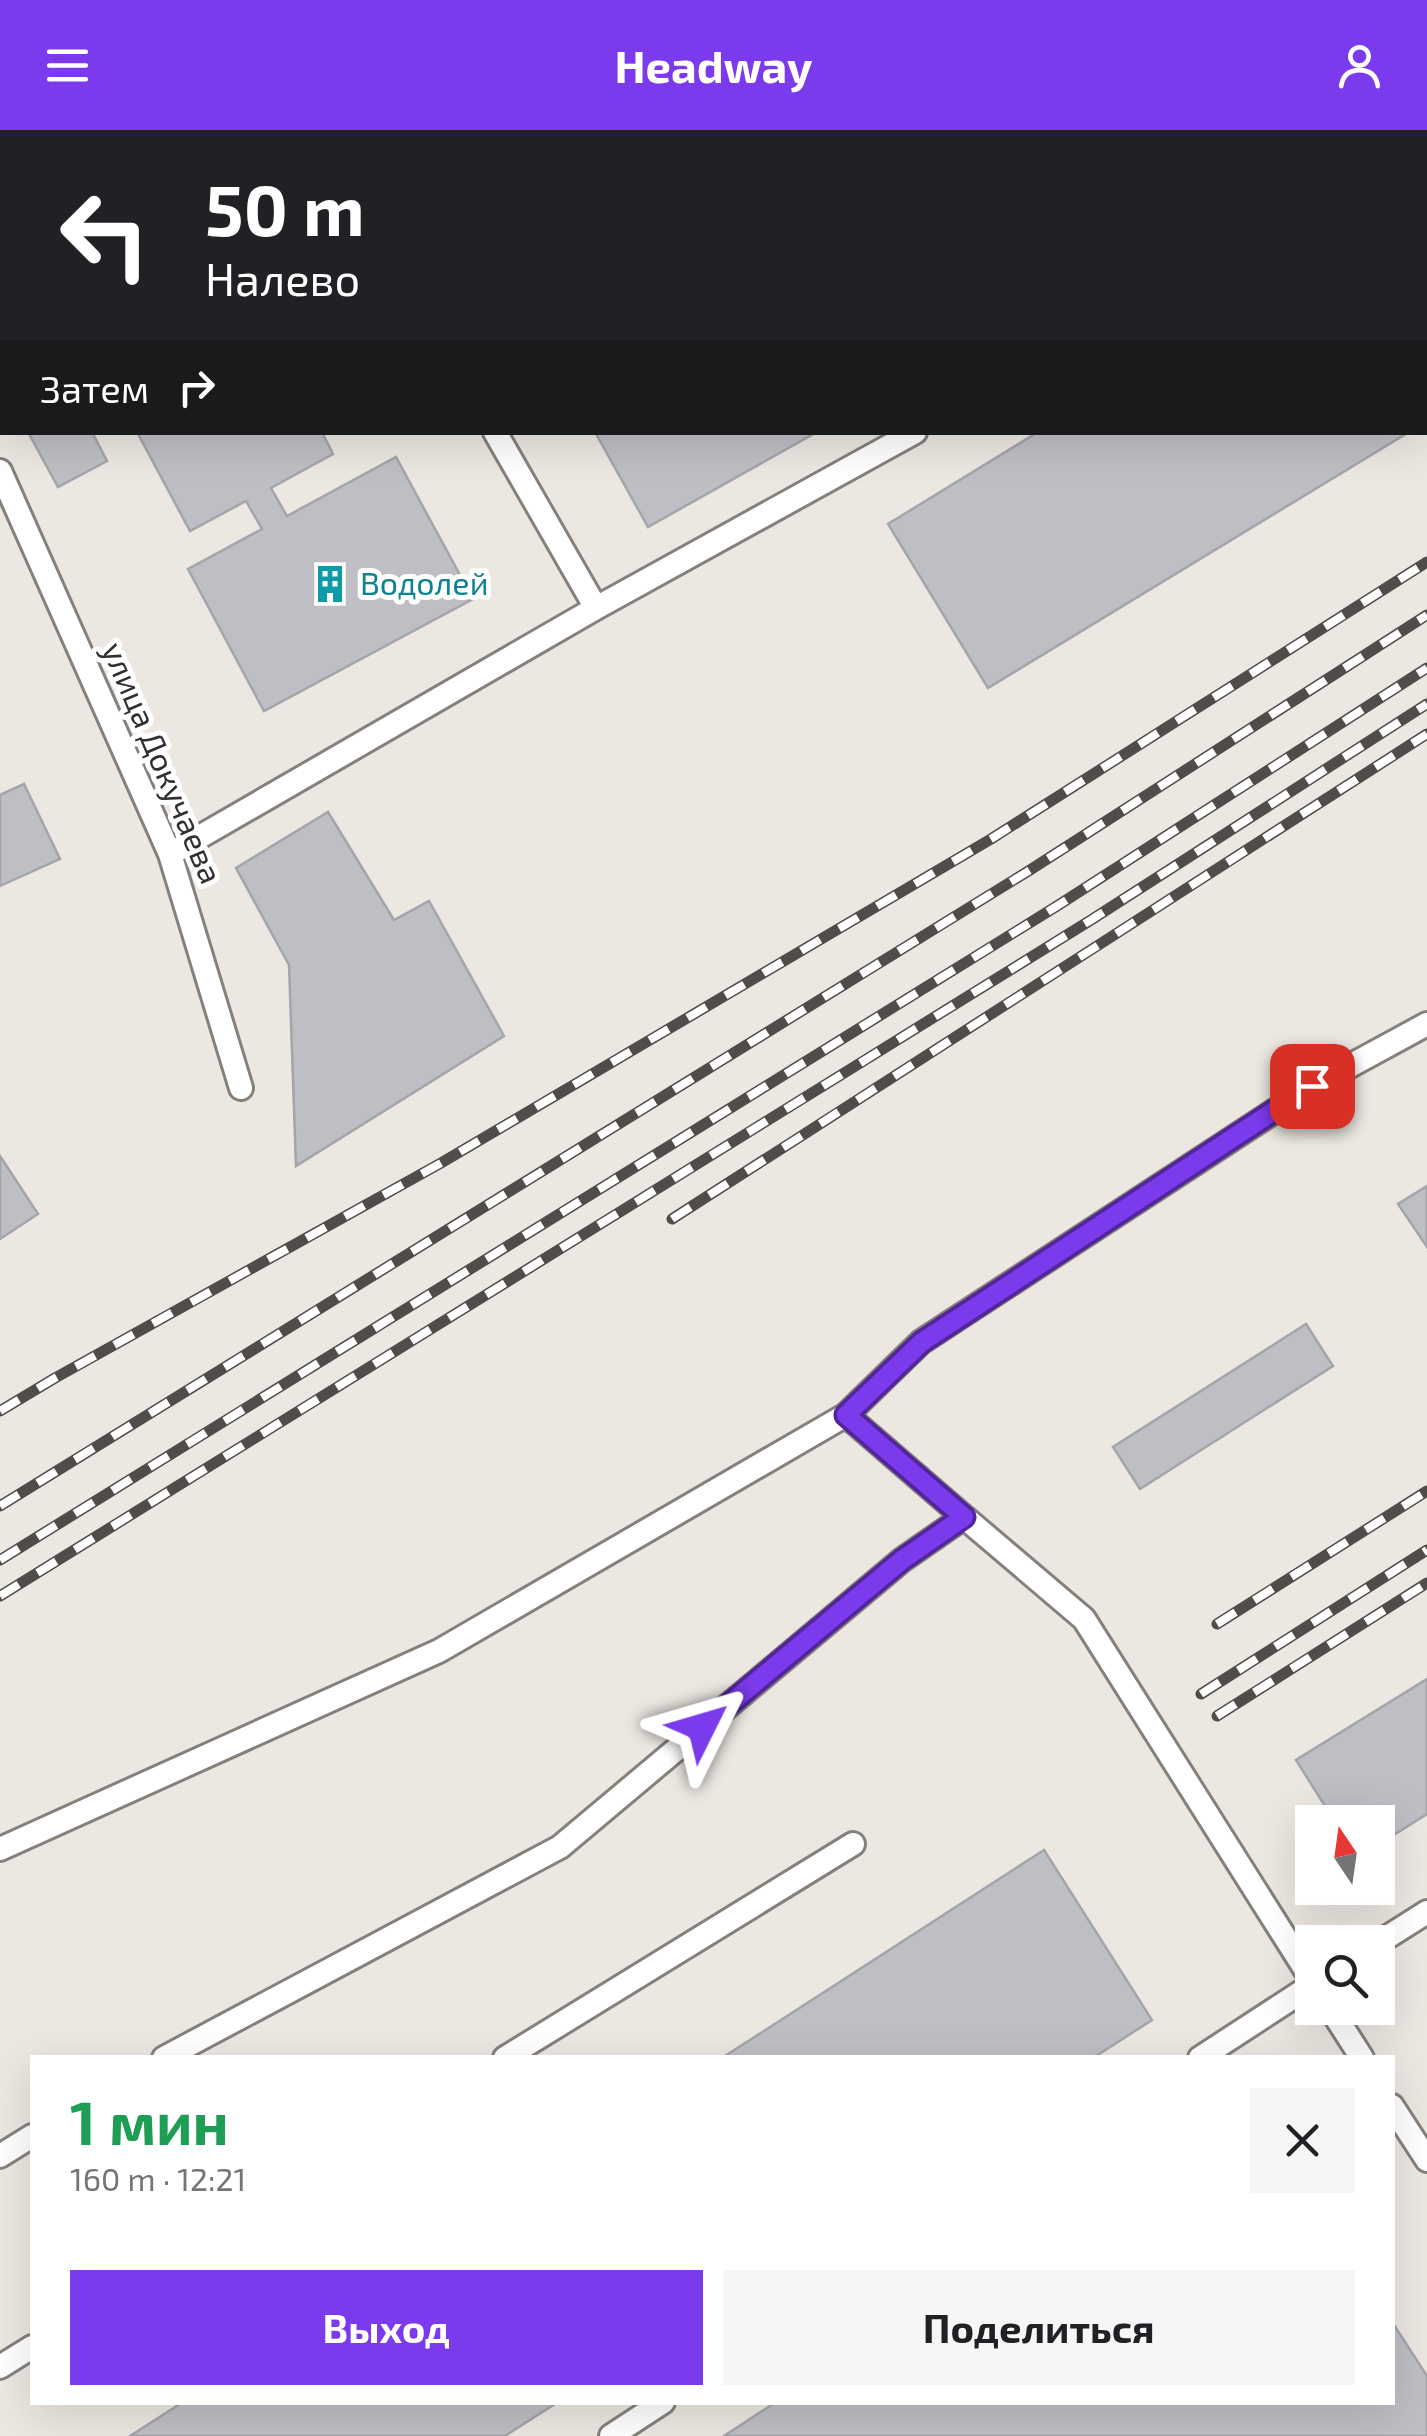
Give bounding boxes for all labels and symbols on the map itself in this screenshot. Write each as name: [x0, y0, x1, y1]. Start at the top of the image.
building icon: Водолей: [309, 563, 351, 605]
place label: Водолей: [360, 563, 488, 601]
street label: улица Докучаева: [95, 636, 232, 889]
pin: [1270, 1044, 1355, 1129]
position arrow: [650, 1675, 754, 1779]
north arrow: [1295, 1805, 1395, 1905]

